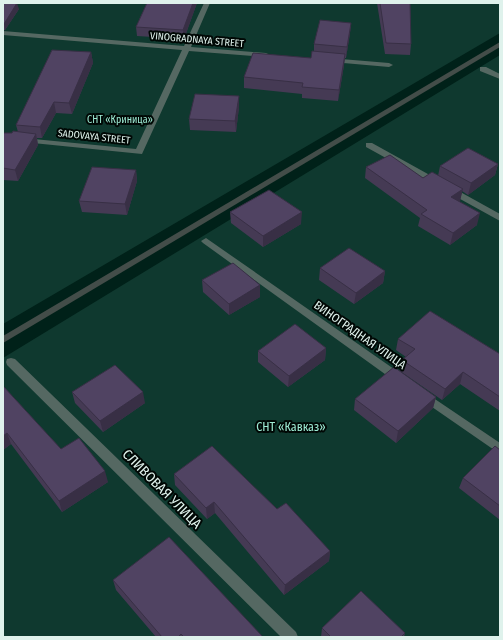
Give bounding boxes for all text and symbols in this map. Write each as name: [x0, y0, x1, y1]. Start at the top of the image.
street label: VINOGRADNAYA STREET: [150, 30, 245, 50]
park label: СНТ «Криница»: [87, 114, 153, 126]
street label: SADOVAYA STREET: [57, 127, 131, 147]
street label: ВИНОГРАДНАЯ УЛИЦА: [311, 298, 409, 372]
park label: СНТ «Кавказ»: [256, 420, 326, 434]
street label: СЛИВОВАЯ УЛИЦА: [119, 446, 206, 533]

